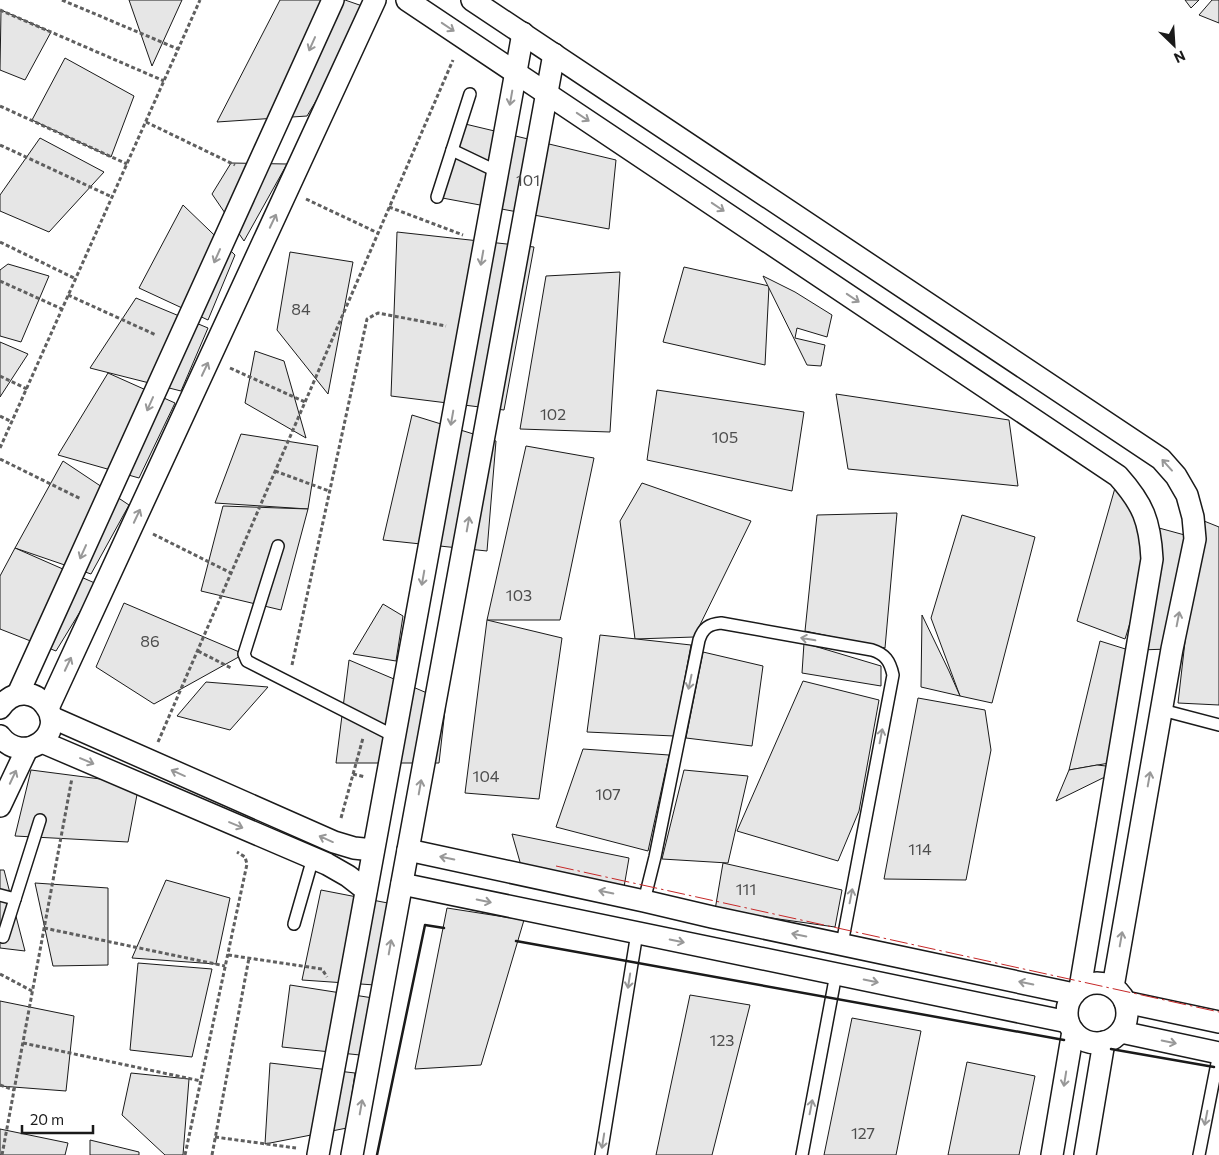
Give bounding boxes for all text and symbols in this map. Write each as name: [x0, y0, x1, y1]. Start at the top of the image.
north arrow: [1149, 20, 1199, 70]
one-way arrow: [440, 22, 454, 32]
one-way arrow: [307, 36, 317, 51]
text: N: [1171, 47, 1188, 67]
one-way arrow: [505, 90, 515, 106]
one-way arrow: [576, 112, 590, 122]
house number: 101: [516, 170, 540, 189]
one-way arrow: [711, 202, 725, 213]
one-way arrow: [269, 214, 278, 229]
one-way arrow: [211, 248, 221, 263]
one-way arrow: [476, 250, 486, 266]
one-way arrow: [846, 293, 860, 303]
house number: 84: [291, 299, 311, 318]
one-way arrow: [200, 362, 210, 377]
one-way arrow: [144, 396, 154, 411]
house number: 102: [540, 404, 566, 423]
one-way arrow: [447, 410, 457, 426]
house number: 105: [712, 427, 738, 446]
one-way arrow: [1161, 459, 1173, 472]
one-way arrow: [132, 509, 142, 524]
one-way arrow: [464, 517, 474, 533]
one-way arrow: [77, 544, 87, 559]
one-way arrow: [417, 569, 427, 585]
house number: 103: [506, 585, 532, 604]
one-way arrow: [1174, 612, 1184, 628]
house number: 86: [140, 631, 160, 650]
one-way arrow: [800, 633, 816, 643]
one-way arrow: [64, 657, 74, 672]
one-way arrow: [685, 674, 694, 690]
one-way arrow: [877, 728, 887, 744]
one-way arrow: [79, 757, 94, 767]
house number: 104: [473, 766, 500, 785]
one-way arrow: [171, 767, 186, 777]
one-way arrow: [9, 770, 19, 785]
one-way arrow: [1145, 771, 1155, 787]
one-way arrow: [415, 780, 425, 796]
house number: 107: [595, 784, 621, 803]
one-way arrow: [228, 821, 243, 831]
one-way arrow: [319, 833, 334, 843]
house number: 114: [908, 839, 932, 858]
one-way arrow: [440, 853, 456, 862]
house number: 111: [736, 879, 756, 898]
one-way arrow: [598, 887, 614, 897]
one-way arrow: [847, 888, 856, 904]
one-way arrow: [475, 897, 491, 906]
one-way arrow: [791, 930, 807, 939]
one-way arrow: [1117, 932, 1127, 948]
one-way arrow: [669, 937, 685, 946]
one-way arrow: [386, 940, 396, 956]
one-way arrow: [624, 973, 634, 989]
one-way arrow: [862, 977, 878, 987]
one-way arrow: [1019, 978, 1035, 988]
house number: 123: [710, 1030, 734, 1049]
one-way arrow: [1160, 1038, 1176, 1047]
one-way arrow: [1059, 1070, 1069, 1086]
one-way arrow: [356, 1099, 366, 1115]
one-way arrow: [807, 1099, 817, 1115]
scale bar: [22, 1102, 94, 1134]
text: 20 m: [30, 1110, 64, 1128]
one-way arrow: [1201, 1110, 1210, 1126]
house number: 127: [851, 1123, 875, 1142]
one-way arrow: [598, 1133, 608, 1149]

